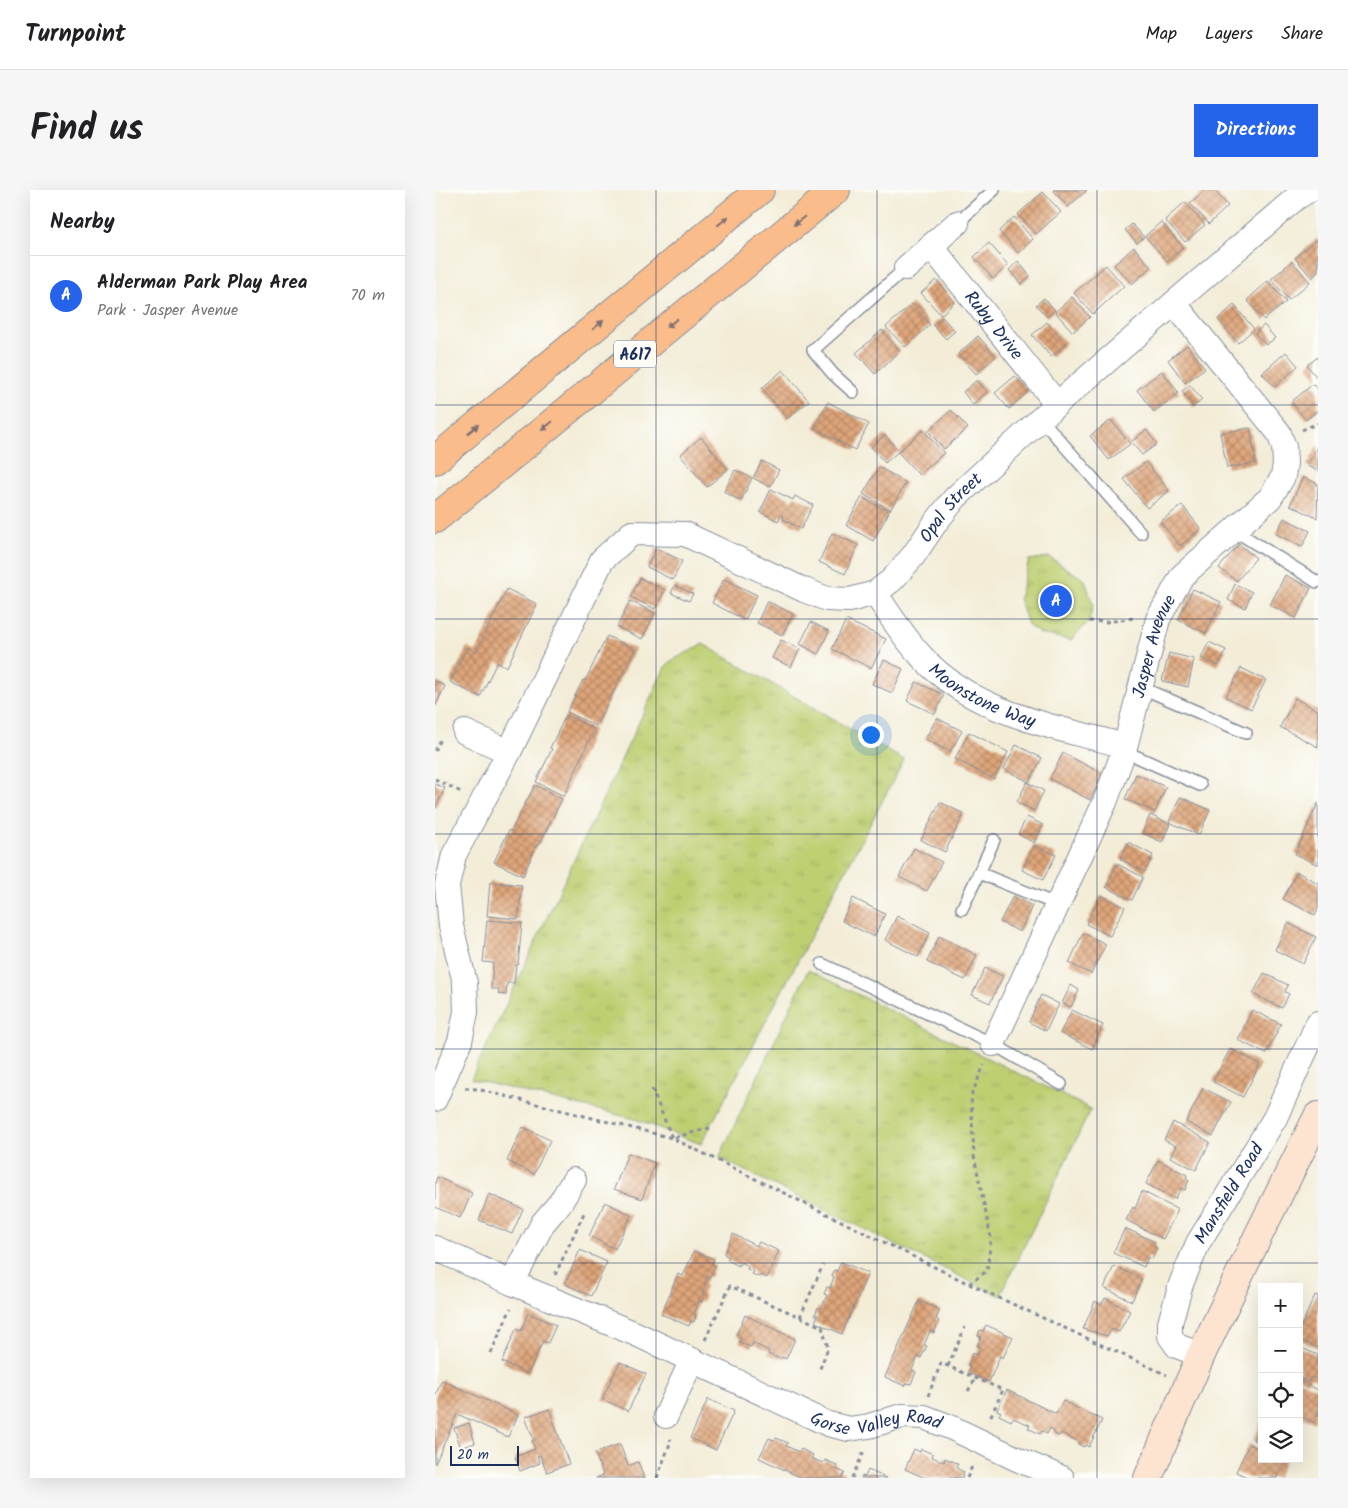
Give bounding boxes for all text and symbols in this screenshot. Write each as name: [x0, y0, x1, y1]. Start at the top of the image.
text: Turnpoint: [25, 15, 126, 54]
text: Map: [1146, 20, 1177, 49]
text: Layers: [1205, 20, 1253, 49]
text: Share: [1281, 20, 1323, 49]
text: Find us: [30, 102, 143, 158]
button: Directions: [1194, 104, 1318, 157]
text: Nearby: [50, 206, 115, 239]
one-way arrow: [716, 215, 728, 227]
one-way arrow: [792, 215, 805, 226]
text: Alderman Park Play Area: [97, 268, 307, 298]
text: A: [61, 283, 71, 308]
text: 70 m: [350, 283, 385, 308]
street label: Ruby Drive: [956, 285, 1030, 367]
text: Park · Jasper Avenue: [97, 298, 238, 323]
one-way arrow: [666, 318, 679, 329]
one-way arrow: [591, 319, 604, 330]
road number: A617: [614, 340, 656, 368]
one-way arrow: [541, 421, 554, 432]
one-way arrow: [466, 423, 479, 434]
street label: Opal Street: [913, 466, 991, 549]
pin: A: [1040, 582, 1072, 620]
street label: Jasper Avenue: [1125, 590, 1185, 702]
street label: Moonstone Way: [921, 657, 1040, 737]
your location: [858, 722, 884, 748]
street label: Mansfield Road: [1188, 1137, 1273, 1250]
map controls: [1258, 1283, 1303, 1463]
button: +: [1258, 1283, 1303, 1328]
button: −: [1258, 1328, 1303, 1373]
button: locate: [1258, 1373, 1303, 1418]
street label: Gorse Valley Road: [805, 1403, 947, 1445]
button: layers: [1258, 1418, 1303, 1463]
scale bar: [450, 1443, 519, 1466]
text: 20 m: [457, 1444, 489, 1466]

